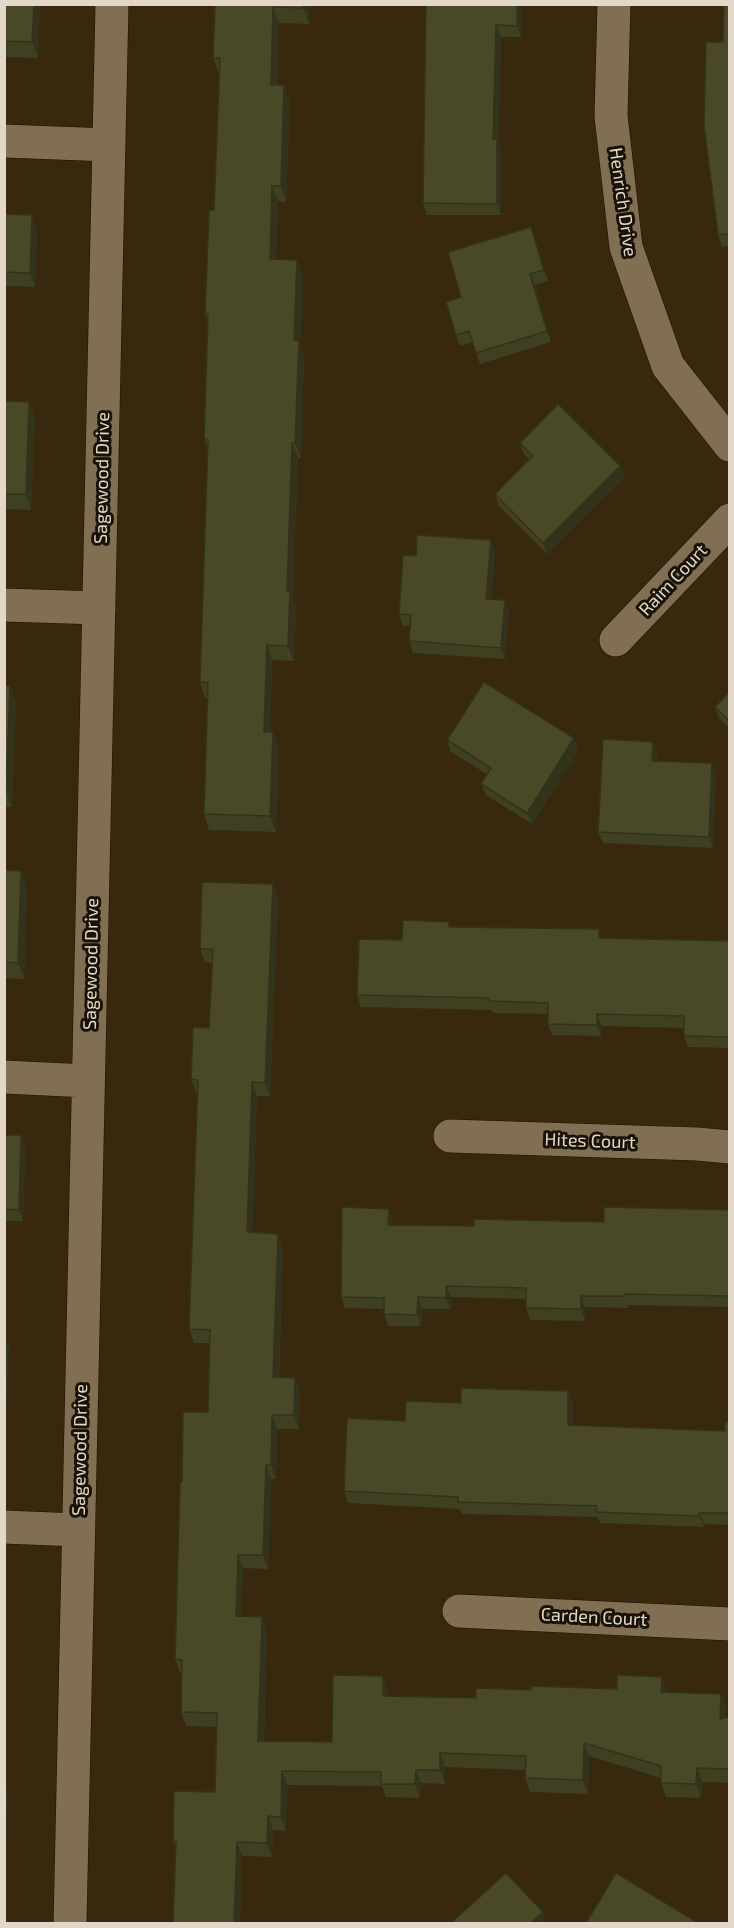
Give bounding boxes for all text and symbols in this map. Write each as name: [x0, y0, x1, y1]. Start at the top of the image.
street label: Henrich Drive: [605, 146, 641, 258]
street label: Sagewood Drive: [90, 412, 114, 544]
street label: Raim Court: [634, 540, 712, 620]
street label: Sagewood Drive: [79, 898, 103, 1030]
street label: Hites Court: [544, 1129, 636, 1153]
street label: Sagewood Drive: [68, 1384, 92, 1516]
street label: Carden Court: [540, 1603, 648, 1631]

